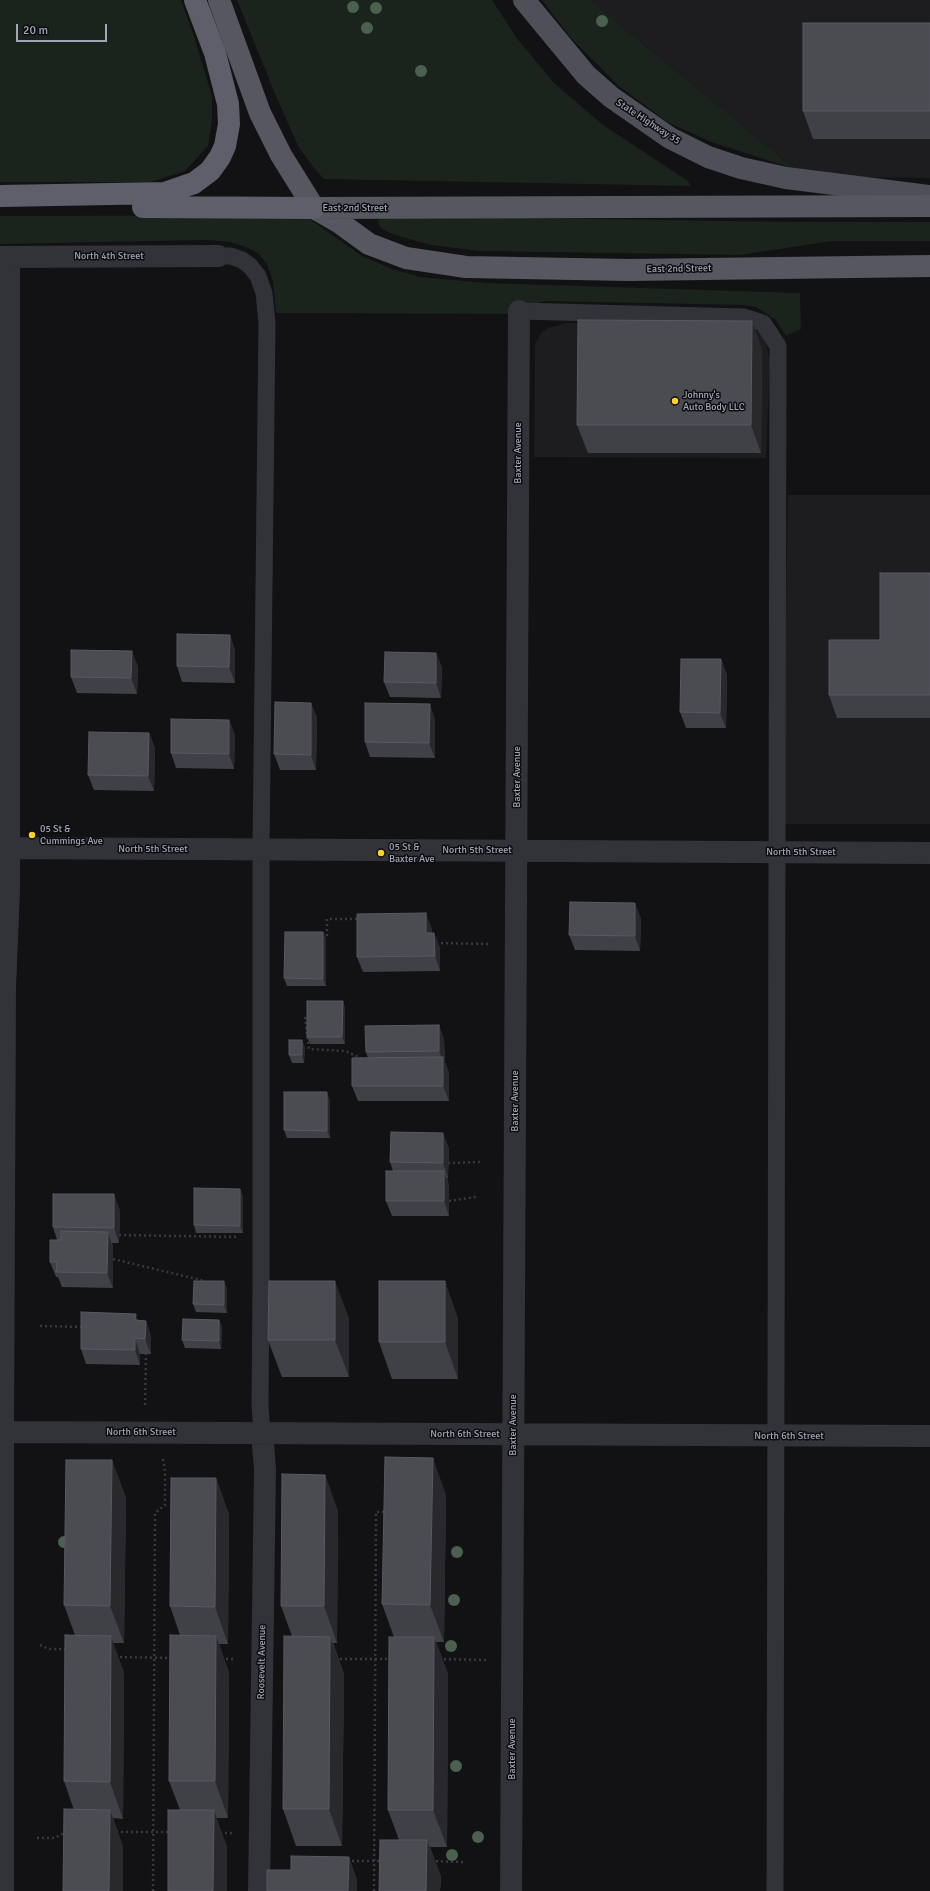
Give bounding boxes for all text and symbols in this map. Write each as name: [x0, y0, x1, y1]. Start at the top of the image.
scale bar: [18, 16, 109, 42]
text: 20 m: [23, 23, 48, 38]
street label: State Highway 35: [614, 97, 682, 147]
street label: East 2nd Street: [322, 202, 388, 214]
street label: North 4th Street: [74, 250, 144, 262]
street label: East 2nd Street: [646, 262, 712, 276]
place label: Johnny's Auto Body LLC: [683, 389, 745, 412]
marker: Johnny's Auto Body LLC: [670, 396, 680, 406]
street label: Baxter Avenue: [512, 422, 524, 484]
street label: Baxter Avenue: [511, 746, 523, 808]
place label: 05 St & Cummings Ave: [40, 823, 103, 846]
marker: 05 St & Cummings Ave: [27, 830, 37, 840]
place label: 05 St & Baxter Ave: [389, 841, 434, 864]
street label: North 5th Street: [118, 843, 188, 855]
street label: North 5th Street: [442, 844, 512, 856]
street label: North 5th Street: [766, 846, 836, 858]
marker: 05 St & Baxter Ave: [376, 848, 386, 858]
street label: Baxter Avenue: [509, 1070, 521, 1132]
street label: Baxter Avenue: [507, 1394, 519, 1456]
street label: North 6th Street: [106, 1426, 176, 1438]
street label: North 6th Street: [430, 1428, 500, 1440]
street label: North 6th Street: [754, 1430, 824, 1442]
street label: Roosevelt Avenue: [255, 1625, 269, 1699]
street label: Baxter Avenue: [506, 1718, 518, 1780]

